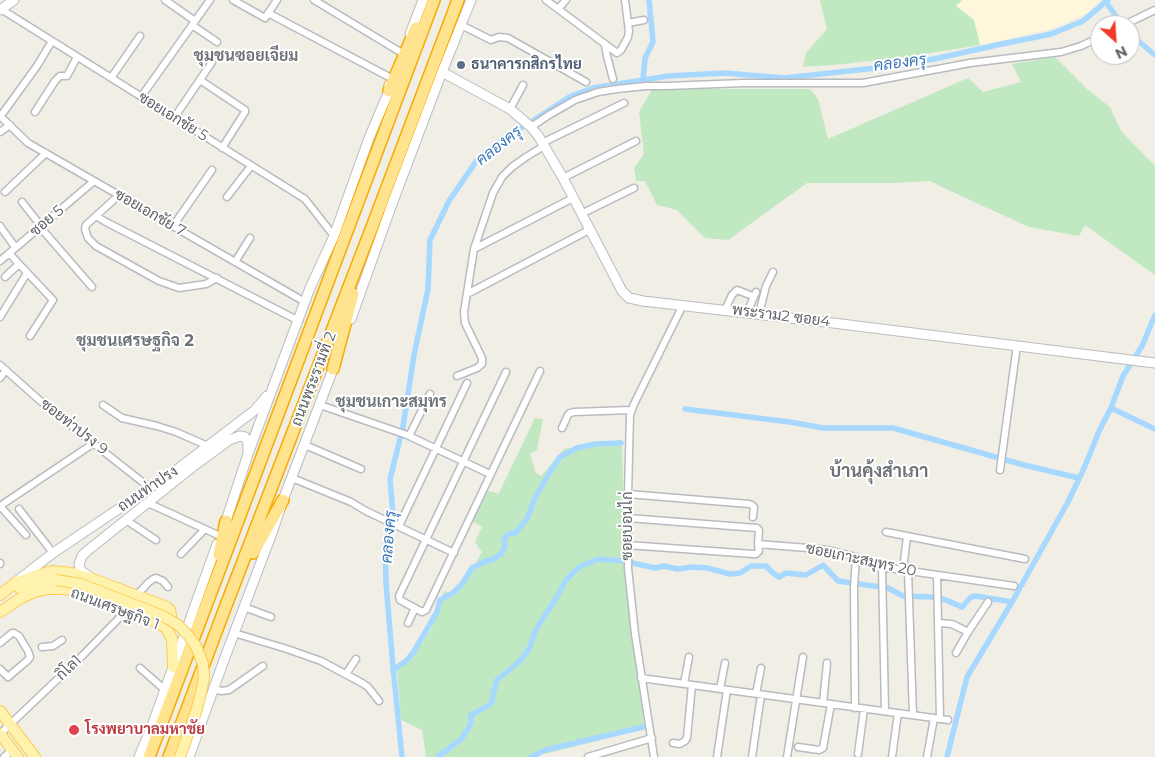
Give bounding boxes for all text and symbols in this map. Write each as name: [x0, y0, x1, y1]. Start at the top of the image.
north arrow: [1090, 15, 1140, 65]
text: N: [1112, 42, 1130, 63]
district label: ชุมชนซอยเจียม: [194, 46, 298, 66]
water label: คลองครุ: [873, 50, 927, 76]
place label: ธนาคารกสิกรไทย: [471, 56, 582, 74]
marker: ธนาคารกสิกรไทย: [455, 59, 467, 71]
street label: ซอยเอกชัย 5: [135, 88, 211, 146]
water label: คลองครุ: [472, 122, 526, 170]
street label: ซอยเอกชัย 7: [111, 185, 189, 241]
street label: ซอย 5: [26, 202, 68, 240]
street label: พระราม2 ซอย4: [731, 301, 831, 331]
street label: ถนนพระรามที่ 2: [288, 329, 340, 429]
district label: ชุมชนเศรษฐกิจ 2: [76, 331, 194, 351]
district label: ชุมชนเกาะสมุทร: [335, 392, 447, 412]
street label: ซอยท่าปรง 9: [37, 395, 111, 459]
district label: บ้านคุ้งสำเภา: [830, 461, 928, 483]
street label: ถนนท่าปรง: [114, 462, 182, 516]
street label: ซอยบ่อนไก่: [619, 491, 637, 561]
water label: คลองครุ: [377, 510, 401, 564]
street label: ซอยเกาะสมุทร 20: [804, 539, 918, 581]
street label: ถนนเศรษฐกิจ 1: [68, 584, 162, 634]
street label: กิโล1: [53, 652, 85, 684]
place label: โรงพยาบาลมหาชัย: [85, 721, 205, 739]
marker: โรงพยาบาลมหาชัย: [67, 723, 81, 737]

